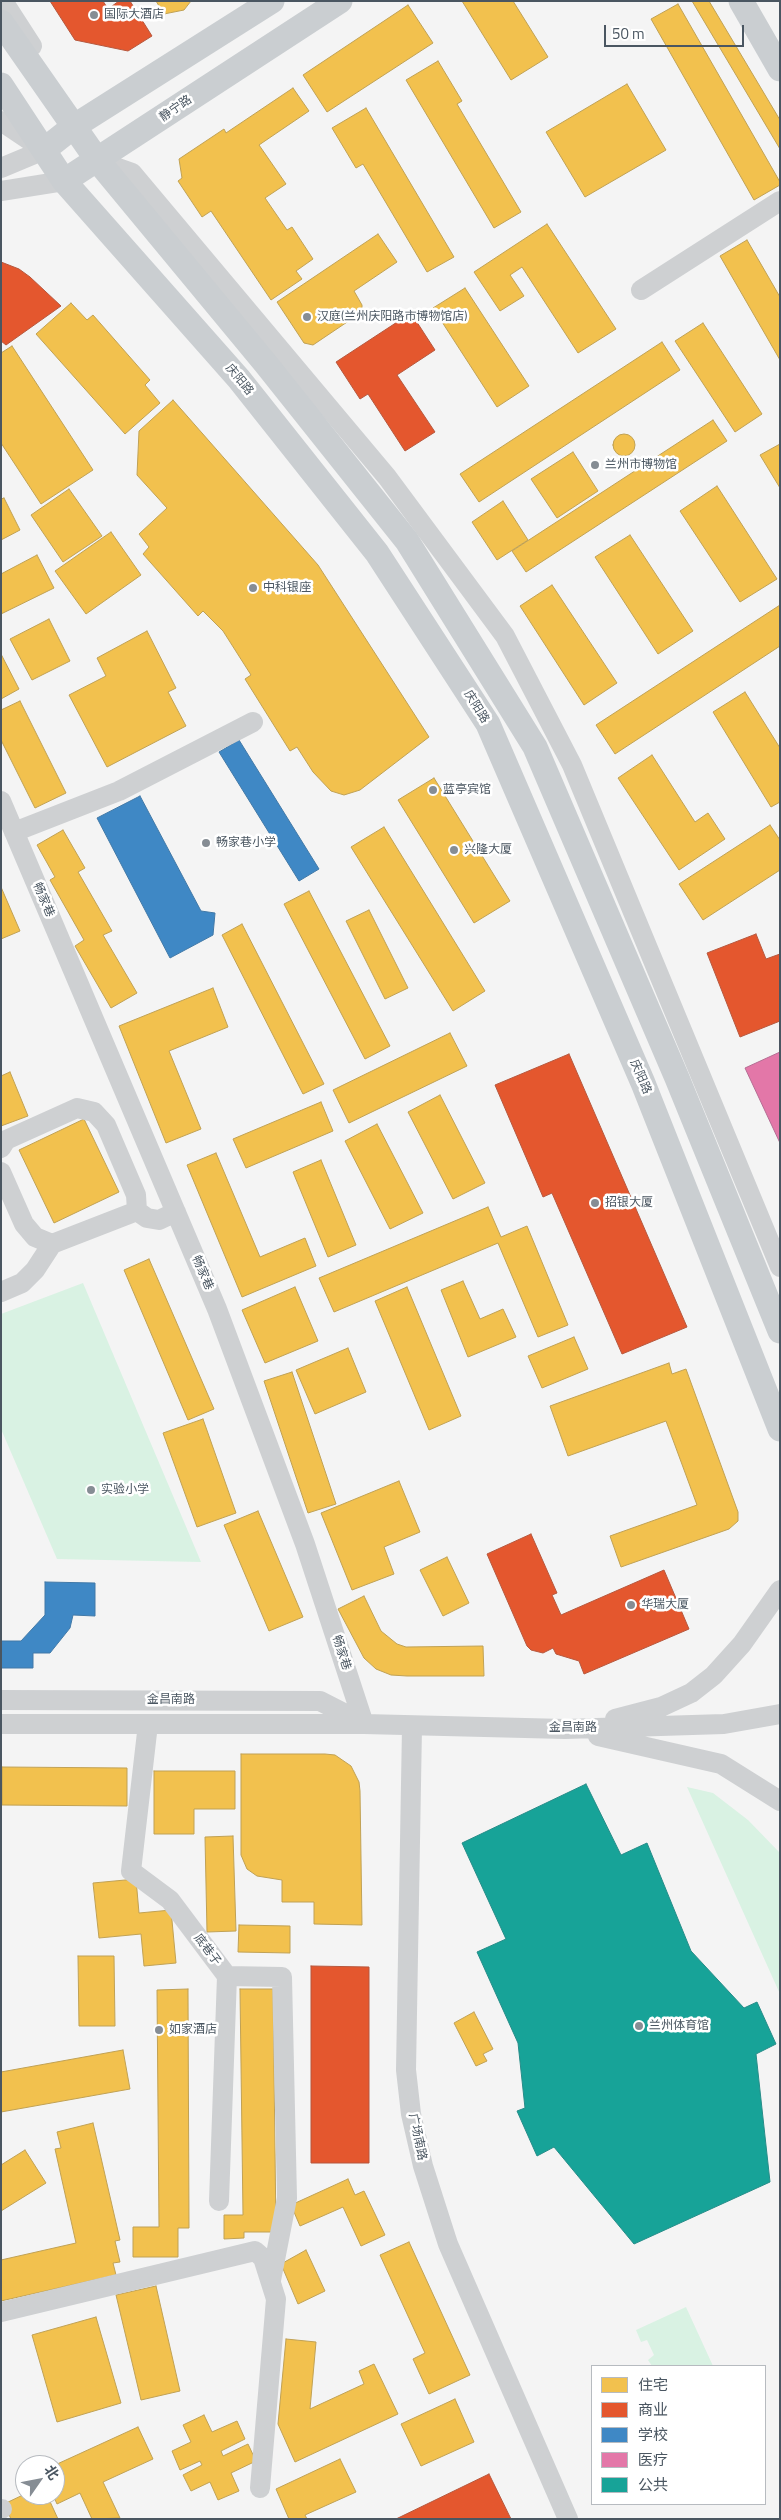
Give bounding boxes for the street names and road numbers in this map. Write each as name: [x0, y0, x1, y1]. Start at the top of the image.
street label: 静宁路: [157, 93, 195, 125]
street label: 庆阳路: [222, 362, 256, 398]
street label: 庆阳路: [460, 688, 492, 726]
street label: 畅家巷: [29, 881, 57, 919]
street label: 庆阳路: [626, 1058, 654, 1096]
street label: 畅家巷: [188, 1254, 216, 1292]
street label: 畅家巷: [329, 1634, 353, 1672]
street label: 金昌南路: [147, 1693, 195, 1707]
street label: 金昌南路: [549, 1721, 597, 1735]
street label: 底巷子: [190, 1931, 224, 1969]
street label: 广场南路: [405, 2112, 429, 2162]

